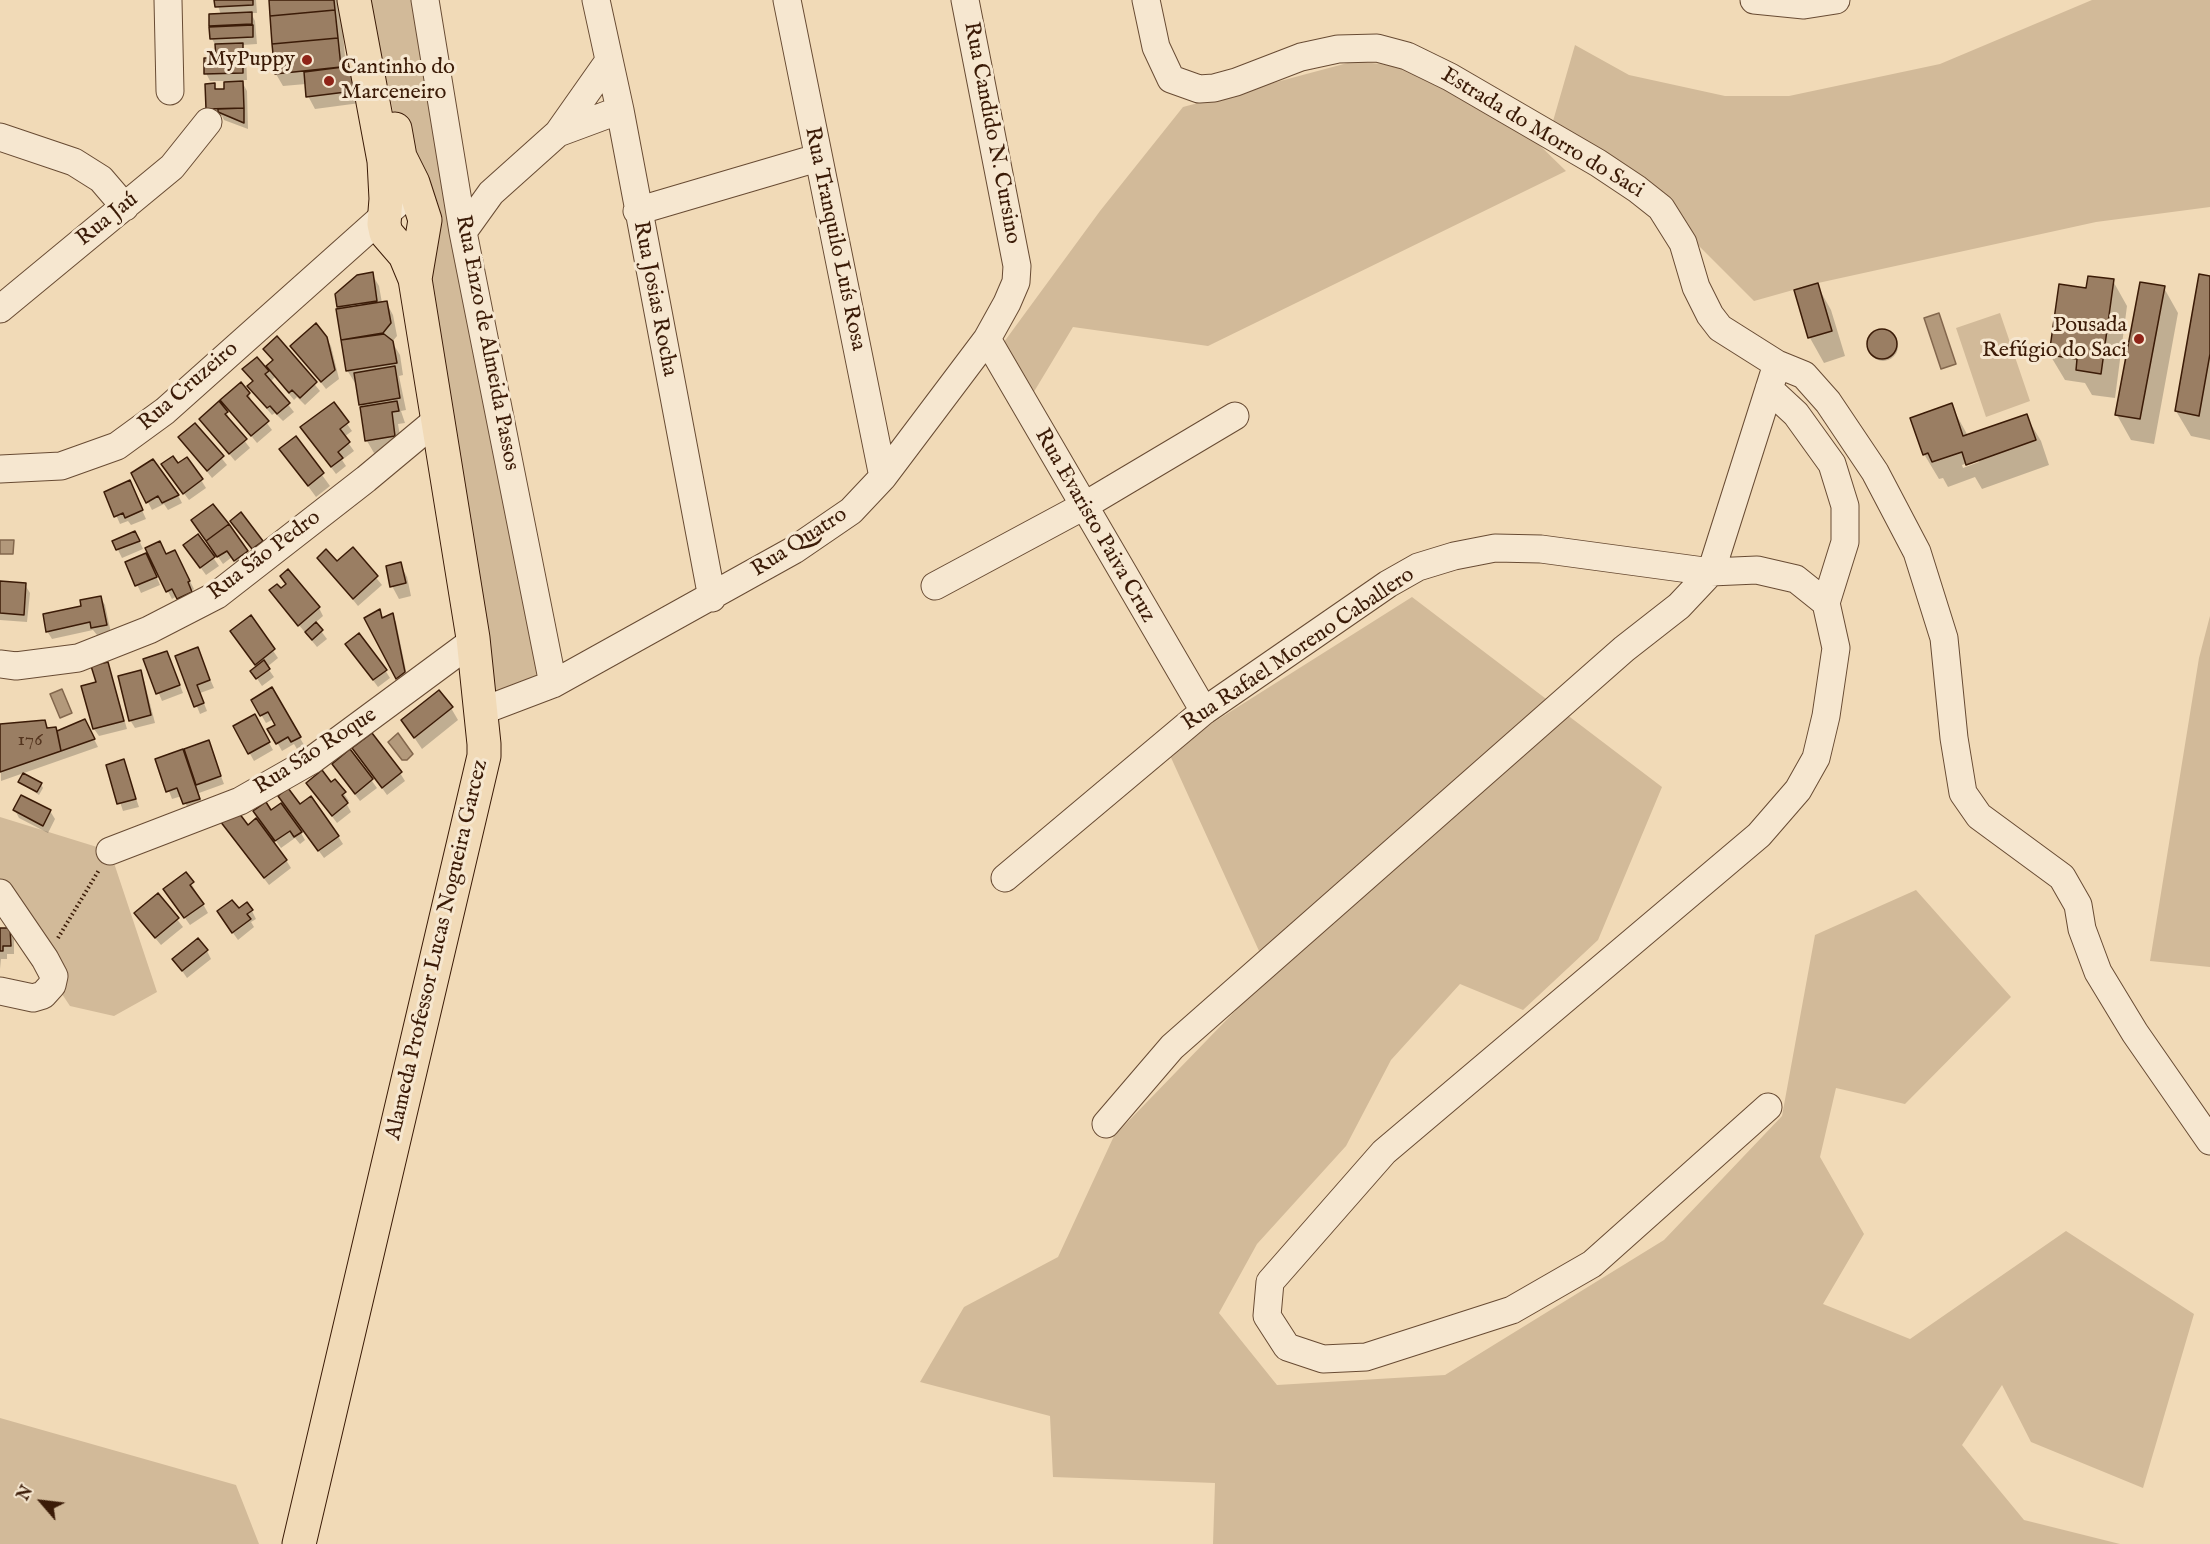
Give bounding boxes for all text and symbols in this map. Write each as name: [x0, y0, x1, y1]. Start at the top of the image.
street label: Rua Candido N. Cursino: [957, 20, 1025, 246]
place label: MyPuppy: [206, 47, 295, 73]
marker: MyPuppy: [300, 53, 314, 67]
place label: Cantinho do Marceneiro: [341, 55, 455, 106]
street label: Estrada do Morro do Saci: [1436, 63, 1648, 205]
marker: Cantinho do Marceneiro: [322, 74, 336, 88]
street label: Rua Tranquilo Luís Rosa: [797, 125, 871, 353]
street label: Rua Jaú: [72, 187, 144, 253]
street label: Rua Enzo de Almeida Passos: [448, 213, 524, 473]
street label: Rua Josias Rocha: [626, 219, 682, 379]
place label: Pousada Refúgio do Saci: [1982, 313, 2127, 364]
marker: Pousada Refúgio do Saci: [2132, 332, 2146, 346]
street label: Rua Cruzeiro: [134, 337, 244, 437]
street label: Rua Evaristo Paiva Cruz: [1028, 424, 1160, 628]
street label: Rua Quatro: [747, 502, 853, 584]
street label: Rua São Pedro: [204, 505, 326, 607]
street label: Rua Rafael Moreno Caballero: [1178, 562, 1420, 738]
street label: Rua São Roque: [250, 703, 382, 801]
house number: 176: [17, 729, 43, 753]
street label: Alameda Professor Lucas Nogueira Garcez: [381, 757, 495, 1143]
north arrow: [12, 1472, 72, 1532]
text: N: [14, 1483, 38, 1504]

